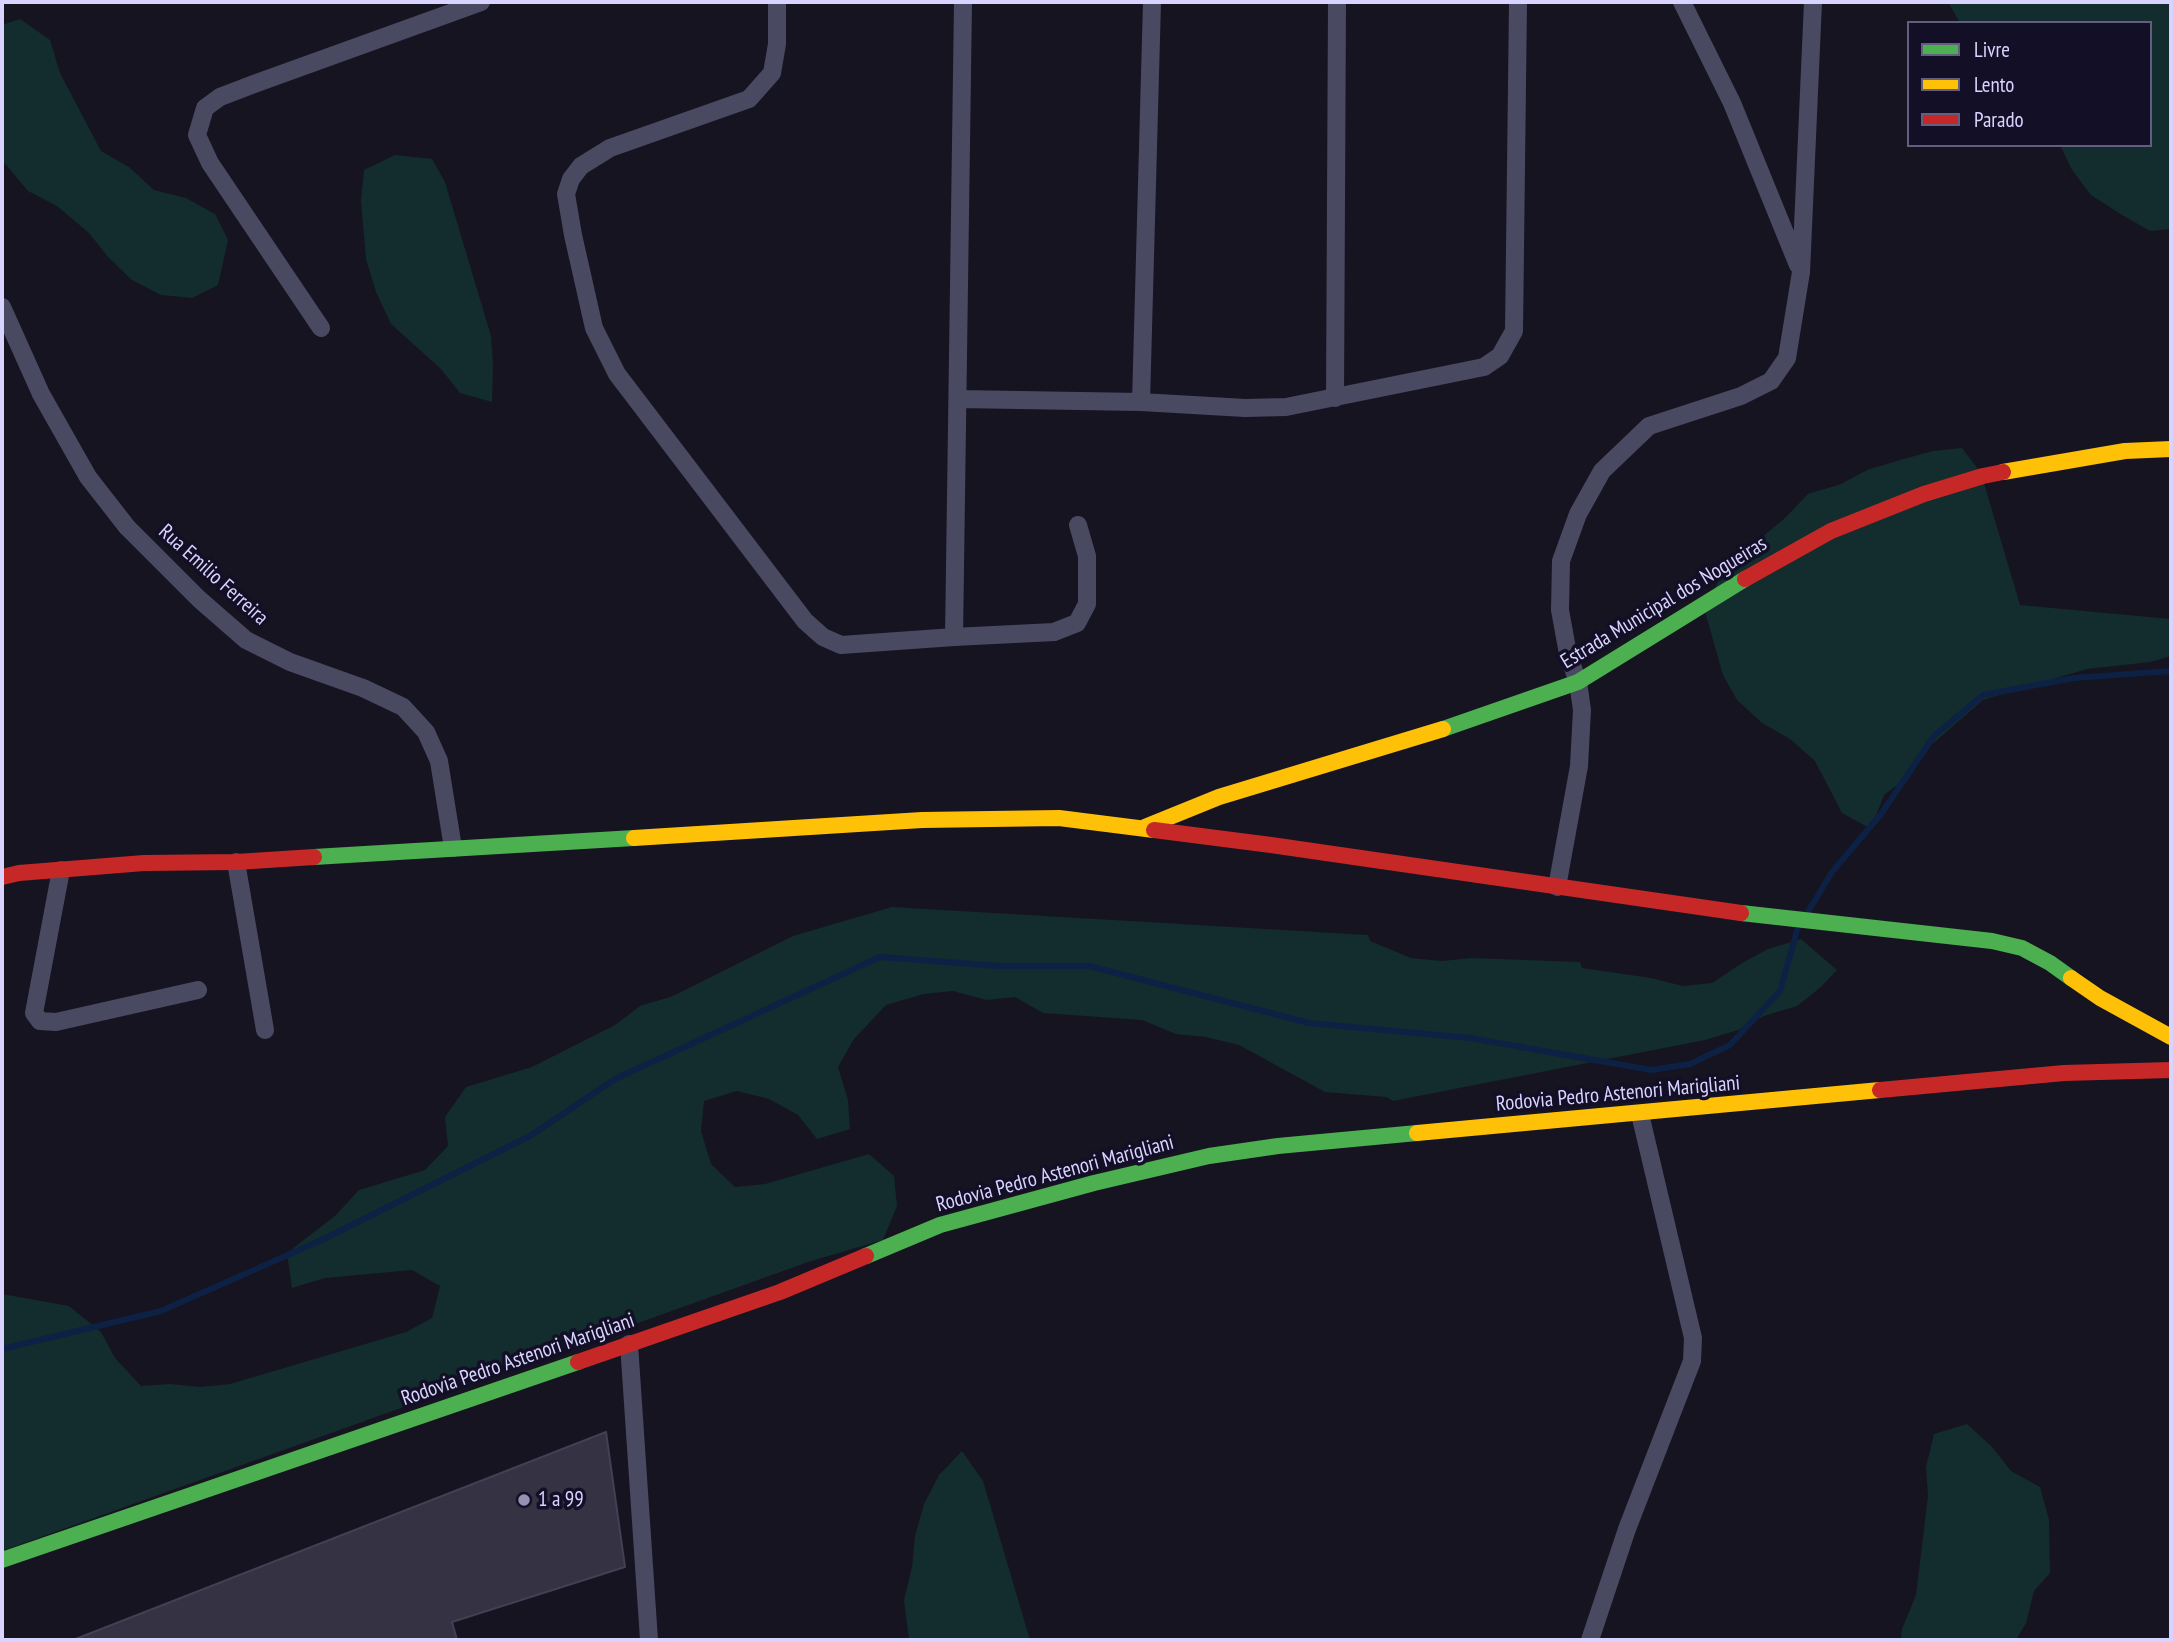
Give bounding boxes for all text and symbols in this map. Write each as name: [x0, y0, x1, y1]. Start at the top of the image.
legend: [1907, 21, 2152, 147]
text: Livre: [1974, 36, 2010, 63]
text: Lento: [1974, 71, 2014, 98]
text: Parado: [1974, 106, 2024, 133]
street label: Rua Emilio Ferreira: [153, 519, 273, 631]
street label: Estrada Municipal dos Nogueiras: [1556, 531, 1772, 675]
street label: Rodovia Pedro Astenori Marigliani: [1495, 1071, 1741, 1117]
street label: Rodovia Pedro Astenori Marigliani: [933, 1130, 1177, 1218]
street label: Rodovia Pedro Astenori Marigliani: [398, 1308, 638, 1412]
place label: 1 a 99: [538, 1487, 584, 1513]
marker: 1 a 99: [516, 1492, 532, 1508]

